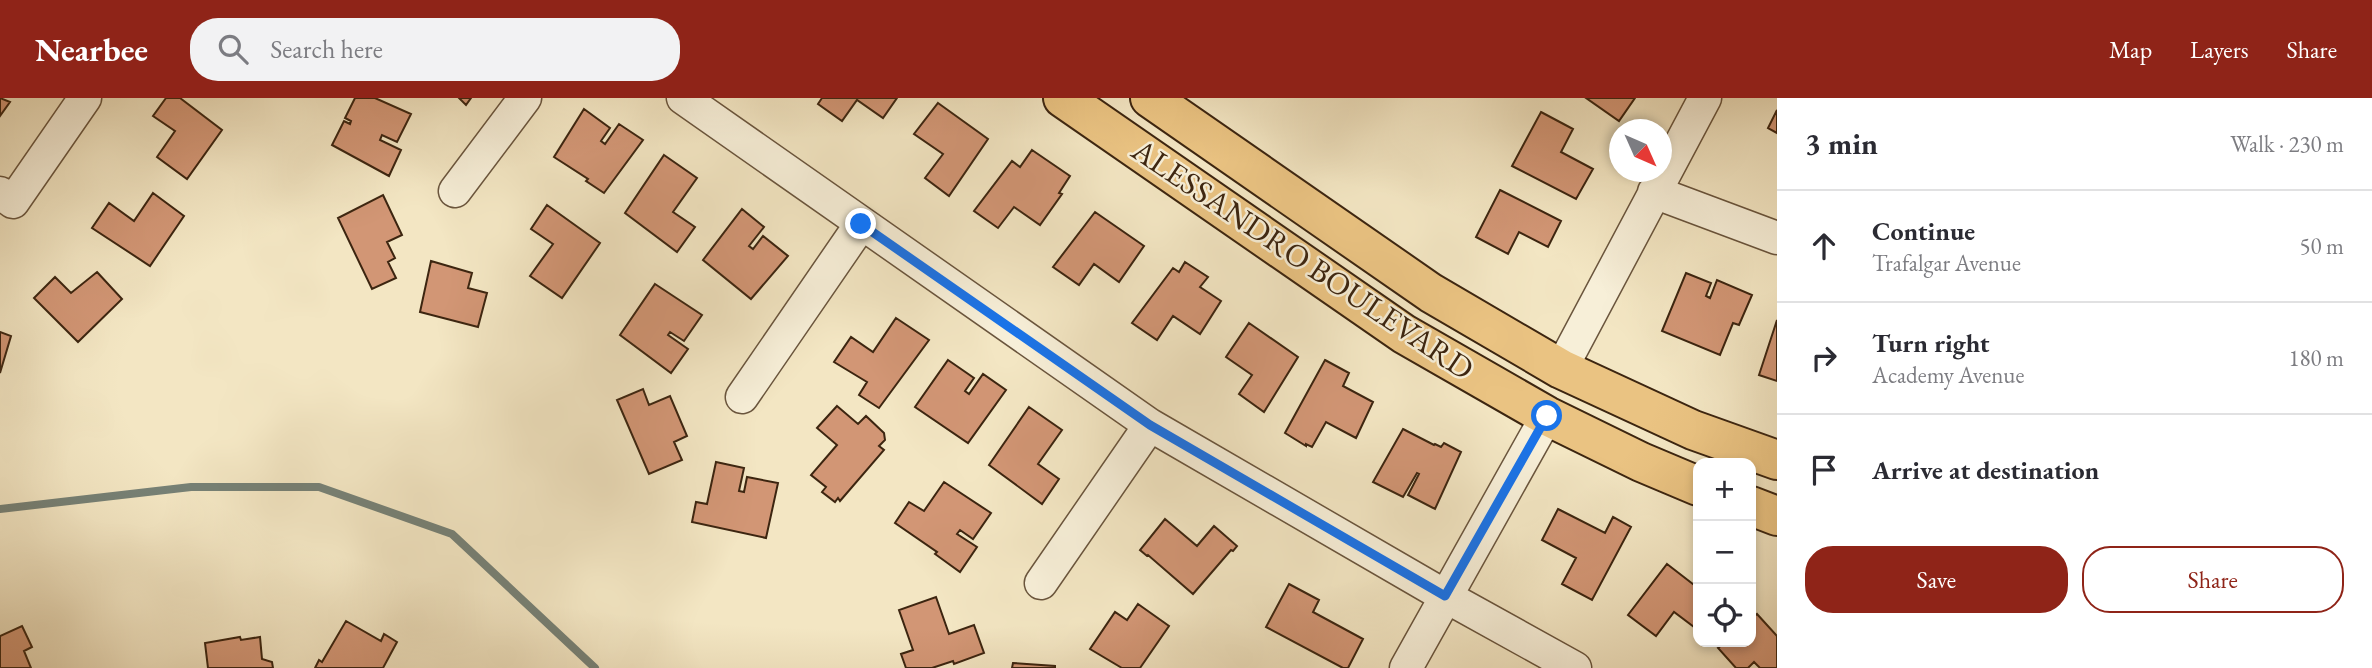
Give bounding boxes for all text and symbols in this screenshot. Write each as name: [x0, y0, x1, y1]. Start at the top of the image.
search box: [190, 18, 680, 81]
text: Nearbee: [35, 28, 148, 71]
icon: search: [214, 30, 252, 68]
text: Search here: [270, 32, 383, 66]
text: Map: [2109, 34, 2152, 65]
text: Layers: [2190, 34, 2249, 65]
text: Share: [2287, 34, 2337, 65]
north arrow: [1609, 119, 1672, 182]
text: 3 min: [1805, 124, 1878, 163]
street label: ALESSANDRO BOULEVARD: [1123, 128, 1482, 389]
text: Walk · 230 m: [2230, 129, 2344, 159]
route end: [845, 208, 876, 239]
text: Continue: [1872, 214, 1975, 248]
icon: ahead: [1805, 227, 1843, 265]
text: 50 m: [2299, 231, 2344, 261]
text: Trafalgar Avenue: [1872, 248, 2021, 278]
text: Turn right: [1872, 326, 1990, 360]
icon: right: [1805, 339, 1843, 377]
text: 180 m: [2288, 343, 2344, 373]
text: Academy Avenue: [1872, 360, 2024, 390]
route start: [1531, 400, 1562, 431]
icon: arrive: [1805, 451, 1843, 489]
text: Arrive at destination: [1872, 453, 2099, 487]
map controls: [1693, 458, 1756, 647]
button: +: [1693, 458, 1756, 521]
button: −: [1693, 521, 1756, 584]
button: Save: [1805, 546, 2068, 613]
button: Share: [2082, 546, 2344, 613]
button: locate: [1693, 584, 1756, 647]

